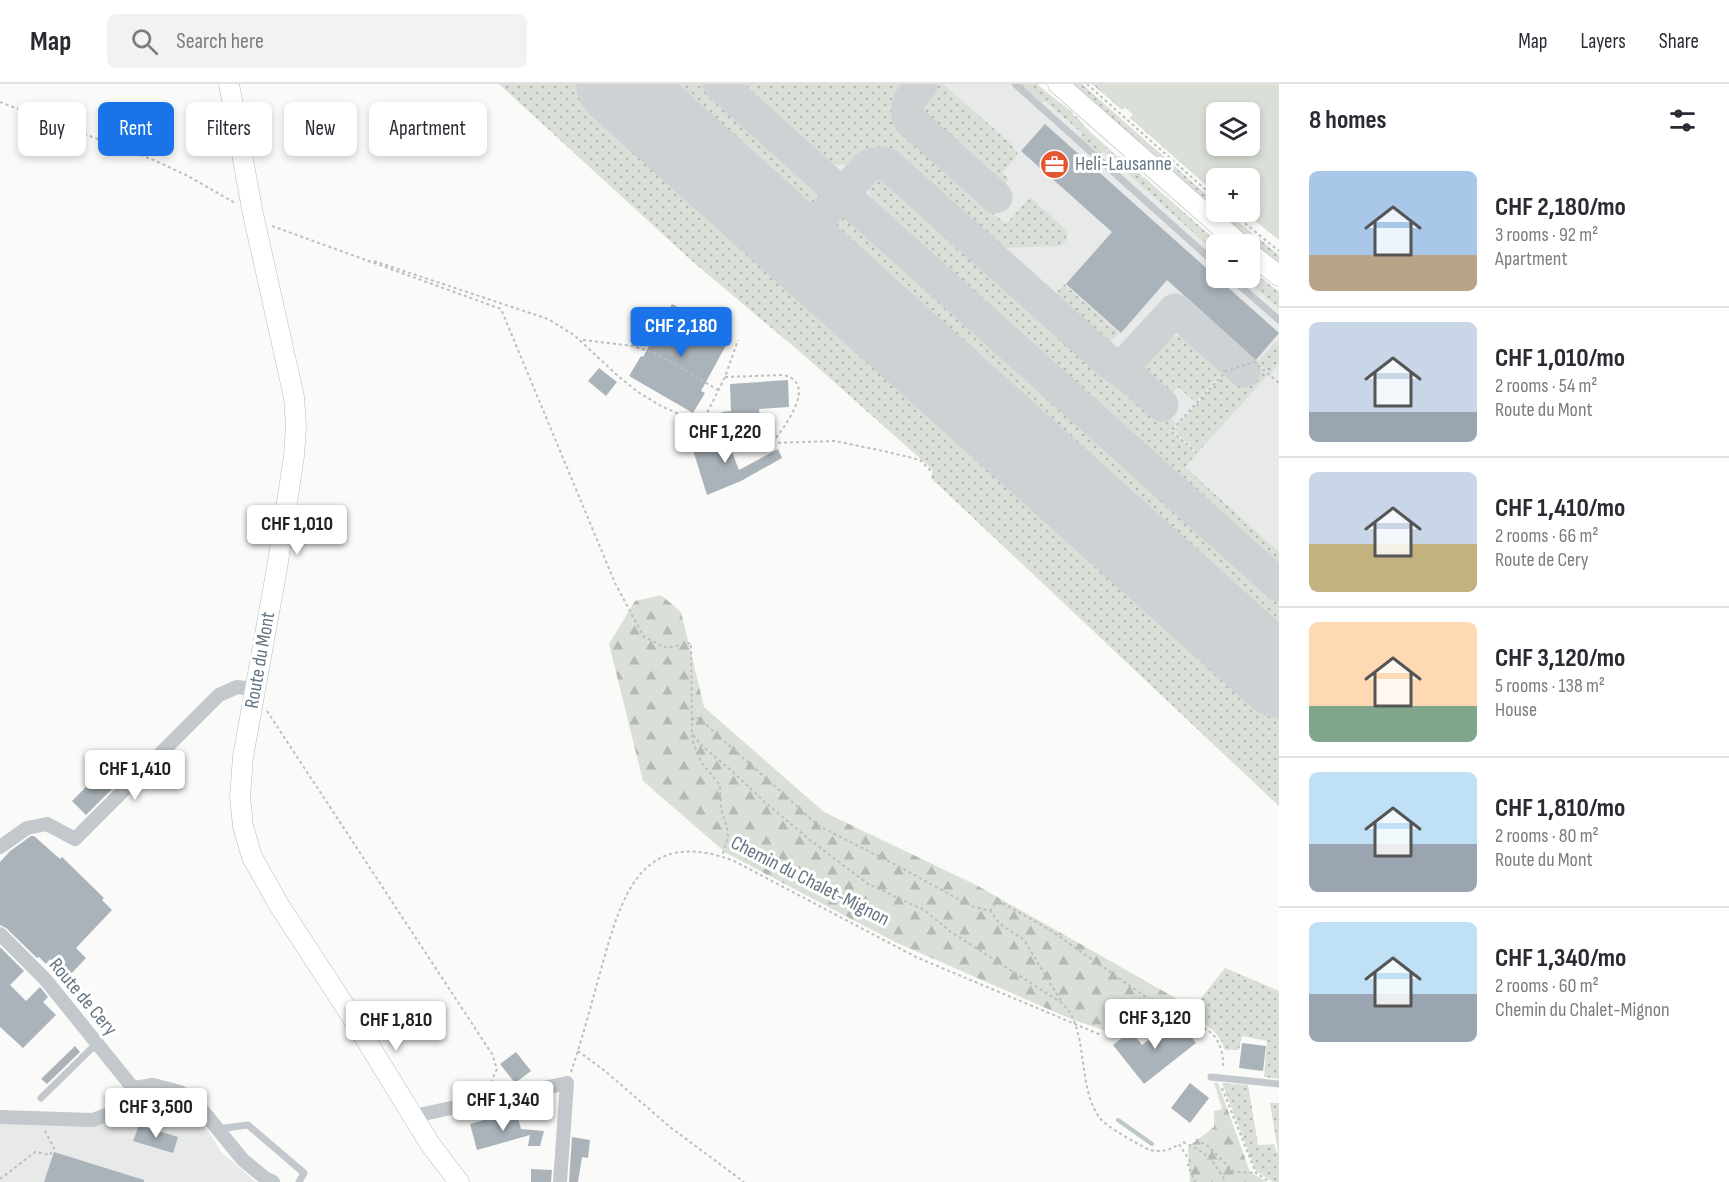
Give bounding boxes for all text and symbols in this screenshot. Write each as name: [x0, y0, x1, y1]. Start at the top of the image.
search box: [107, 14, 527, 68]
text: Map: [30, 25, 71, 58]
icon: search: [128, 25, 161, 58]
text: Search here: [176, 28, 264, 55]
text: Map: [1518, 29, 1547, 54]
text: Layers: [1580, 29, 1626, 54]
text: Share: [1659, 29, 1699, 54]
chip: Buy: [18, 102, 86, 156]
chip: Rent: [98, 102, 174, 156]
chip: Filters: [186, 102, 272, 156]
chip: New: [284, 102, 357, 156]
chip: Apartment: [369, 102, 487, 156]
map controls: [1206, 102, 1260, 288]
button: layers: [1206, 102, 1260, 156]
icon: filters: [1666, 104, 1699, 137]
text: 8 homes: [1309, 105, 1387, 136]
office icon: Heli-Lausanne: [1038, 148, 1070, 180]
place label: Heli-Lausanne: [1075, 152, 1172, 176]
button: +: [1206, 168, 1260, 222]
text: CHF 2,180/mo: [1495, 192, 1626, 223]
icon: home: [1357, 195, 1429, 267]
text: 3 rooms · 92 m²: [1495, 223, 1598, 247]
button: −: [1206, 234, 1260, 288]
text: Apartment: [1495, 247, 1568, 271]
pin: CHF 2,180: [612, 307, 750, 358]
text: CHF 2,180: [645, 314, 717, 338]
text: CHF 1,010/mo: [1495, 343, 1625, 374]
icon: home: [1357, 346, 1429, 418]
text: 2 rooms · 54 m²: [1495, 374, 1597, 398]
text: Route du Mont: [1495, 398, 1593, 422]
pin: CHF 1,220: [656, 413, 794, 464]
text: CHF 1,220: [689, 420, 761, 444]
text: CHF 1,410/mo: [1495, 493, 1625, 524]
icon: home: [1357, 496, 1429, 568]
pin: CHF 1,010: [228, 505, 366, 556]
text: CHF 1,010: [261, 512, 333, 536]
text: 2 rooms · 66 m²: [1495, 524, 1599, 548]
text: Route de Cery: [1495, 548, 1589, 572]
street label: Route du Mont: [240, 610, 280, 710]
text: CHF 3,120/mo: [1495, 643, 1625, 674]
icon: home: [1357, 646, 1429, 718]
text: 5 rooms · 138 m²: [1495, 674, 1605, 698]
text: House: [1495, 698, 1537, 722]
pin: CHF 1,410: [66, 750, 204, 801]
text: CHF 1,410: [99, 757, 171, 781]
text: CHF 1,810/mo: [1495, 793, 1625, 824]
icon: home: [1357, 796, 1429, 868]
text: 2 rooms · 80 m²: [1495, 824, 1599, 848]
street label: Chemin du Chalet-Mignon: [727, 831, 893, 931]
text: Route du Mont: [1495, 848, 1593, 872]
text: CHF 1,340/mo: [1495, 943, 1626, 974]
icon: home: [1357, 946, 1429, 1018]
street label: Route de Cery: [44, 953, 122, 1041]
text: 2 rooms · 60 m²: [1495, 974, 1599, 998]
text: Chemin du Chalet-Mignon: [1495, 998, 1670, 1022]
pin: CHF 3,120: [1086, 999, 1224, 1050]
pin: CHF 1,810: [327, 1001, 465, 1052]
text: CHF 3,120: [1119, 1006, 1191, 1030]
text: CHF 1,810: [360, 1008, 432, 1032]
pin: CHF 1,340: [434, 1081, 572, 1132]
pin: CHF 3,500: [87, 1088, 225, 1139]
text: CHF 1,340: [466, 1088, 540, 1112]
text: CHF 3,500: [119, 1095, 193, 1119]

